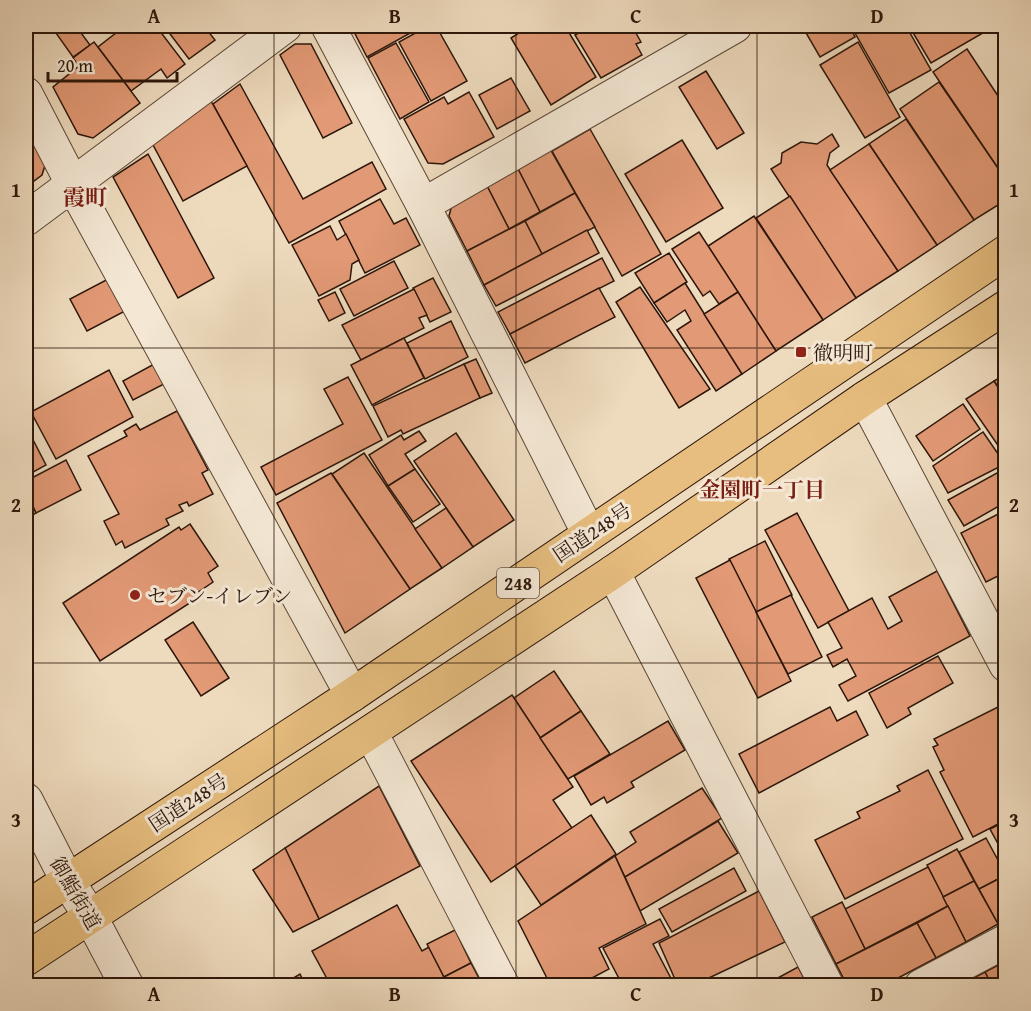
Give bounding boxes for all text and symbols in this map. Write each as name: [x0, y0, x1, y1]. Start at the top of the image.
text: A: [148, 1, 161, 30]
text: B: [389, 1, 401, 30]
text: C: [630, 1, 642, 30]
text: D: [870, 1, 884, 30]
scale bar: [48, 45, 177, 83]
text: 20 m: [57, 52, 93, 79]
text: 1: [11, 175, 21, 204]
text: 1: [1009, 175, 1019, 204]
district label: 霞町: [63, 181, 107, 213]
place label: 徹明町: [813, 338, 873, 367]
marker: 徹明町: [794, 345, 808, 359]
district label: 金園町一丁目: [699, 474, 825, 505]
text: 2: [11, 490, 21, 519]
text: 2: [1009, 490, 1019, 519]
street label: 国道248号: [547, 495, 637, 569]
road number: 248: [497, 568, 539, 598]
place label: セブン-イレブン: [147, 581, 292, 610]
marker: セブン-イレブン: [128, 588, 142, 602]
street label: 国道248号: [143, 766, 233, 838]
text: 3: [11, 805, 21, 834]
text: 3: [1009, 805, 1019, 834]
street label: 御鮨街道: [43, 851, 109, 935]
text: A: [148, 979, 161, 1008]
text: B: [389, 979, 401, 1008]
text: C: [630, 979, 642, 1008]
text: D: [870, 979, 884, 1008]

